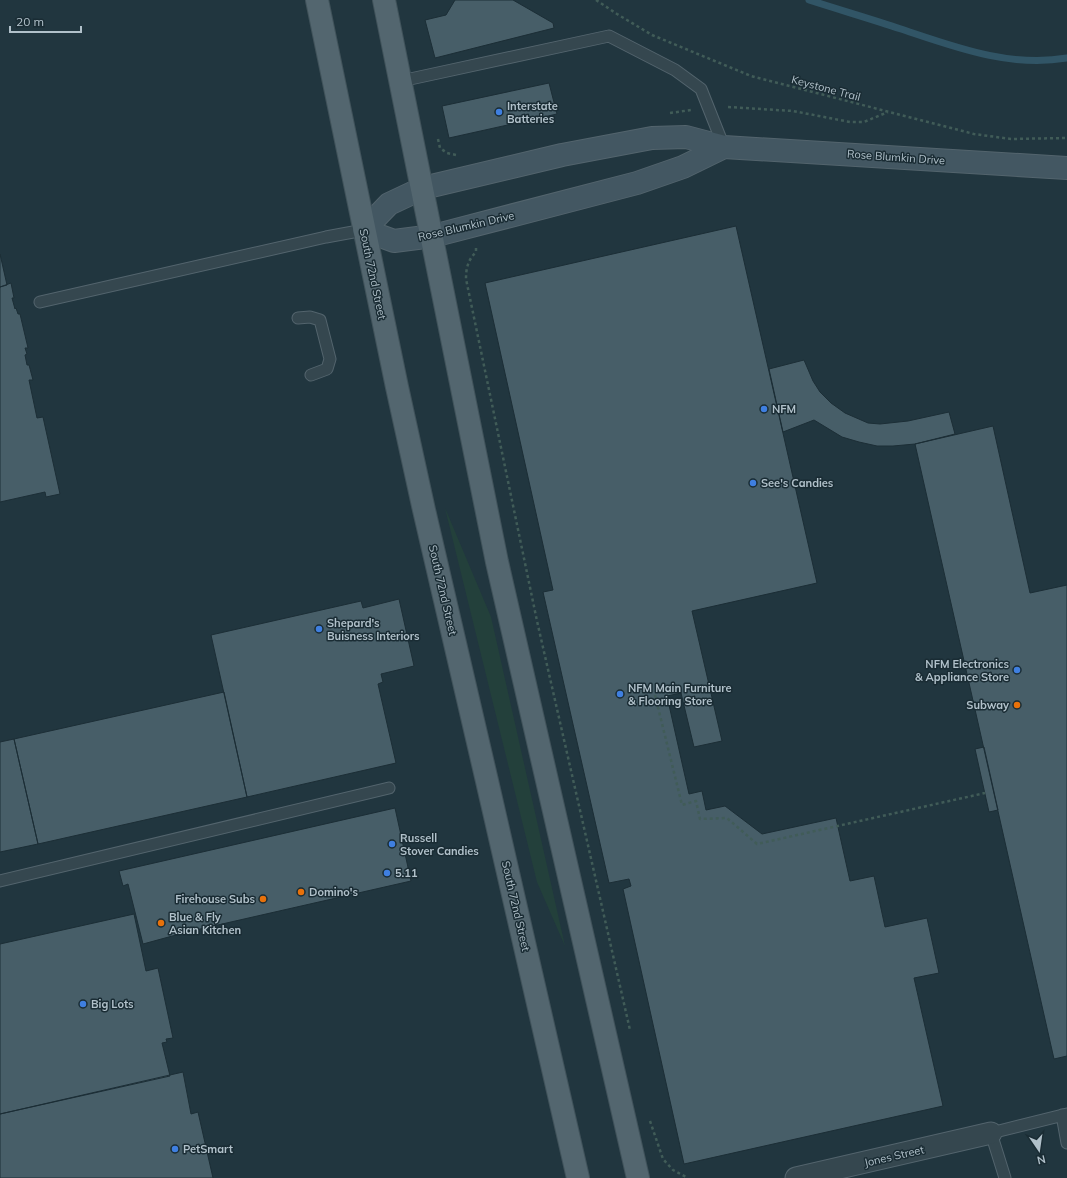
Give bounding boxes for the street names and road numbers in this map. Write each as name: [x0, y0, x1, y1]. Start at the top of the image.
street label: Keystone Trail: [790, 72, 862, 104]
street label: Rose Blumkin Drive: [846, 147, 946, 167]
street label: Rose Blumkin Drive: [417, 208, 516, 244]
street label: South 72nd Street: [357, 227, 389, 321]
street label: South 72nd Street: [426, 544, 460, 637]
street label: South 72nd Street: [499, 860, 533, 953]
street label: Jones Street: [863, 1142, 925, 1170]

